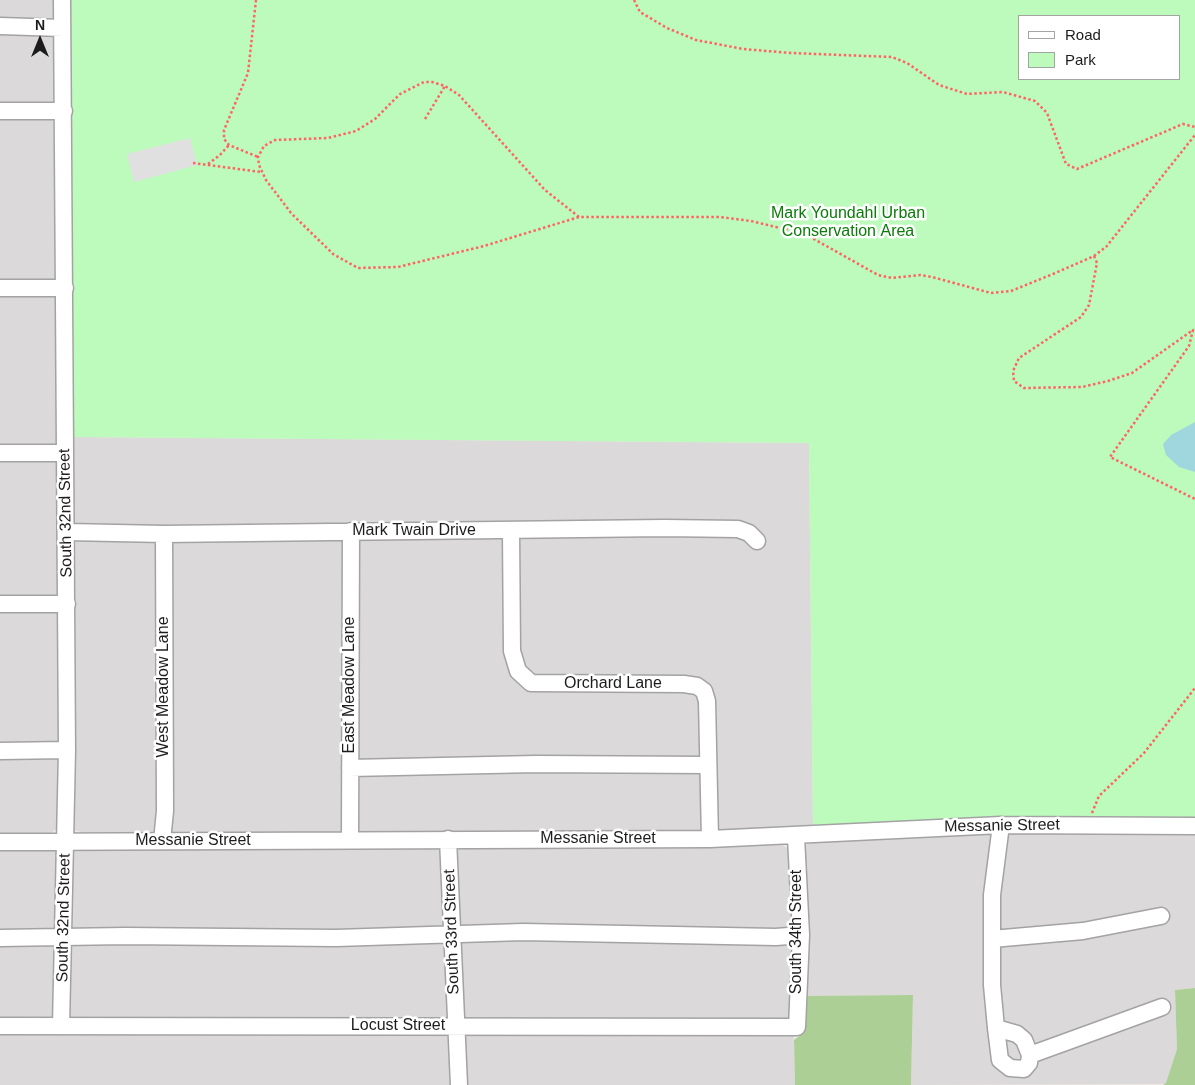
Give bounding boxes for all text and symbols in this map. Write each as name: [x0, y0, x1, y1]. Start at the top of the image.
north arrow: [15, 15, 65, 65]
legend: [1018, 15, 1180, 80]
text: N: [35, 17, 45, 33]
text: Road: [1065, 26, 1101, 43]
text: Park: [1065, 51, 1096, 68]
park label: Mark Youndahl Urban Conservation Area: [771, 204, 925, 242]
street label: South 32nd Street: [55, 448, 77, 578]
street label: Mark Twain Drive: [352, 521, 476, 541]
street label: West Meadow Lane: [154, 616, 174, 758]
street label: East Meadow Lane: [340, 617, 360, 753]
street label: Orchard Lane: [564, 674, 662, 694]
street label: Messanie Street: [944, 815, 1060, 837]
street label: Messanie Street: [540, 829, 656, 849]
street label: Messanie Street: [135, 831, 251, 851]
street label: South 32nd Street: [53, 853, 75, 983]
street label: South 33rd Street: [440, 869, 464, 995]
street label: South 34th Street: [787, 870, 807, 994]
street label: Locust Street: [351, 1016, 445, 1036]

